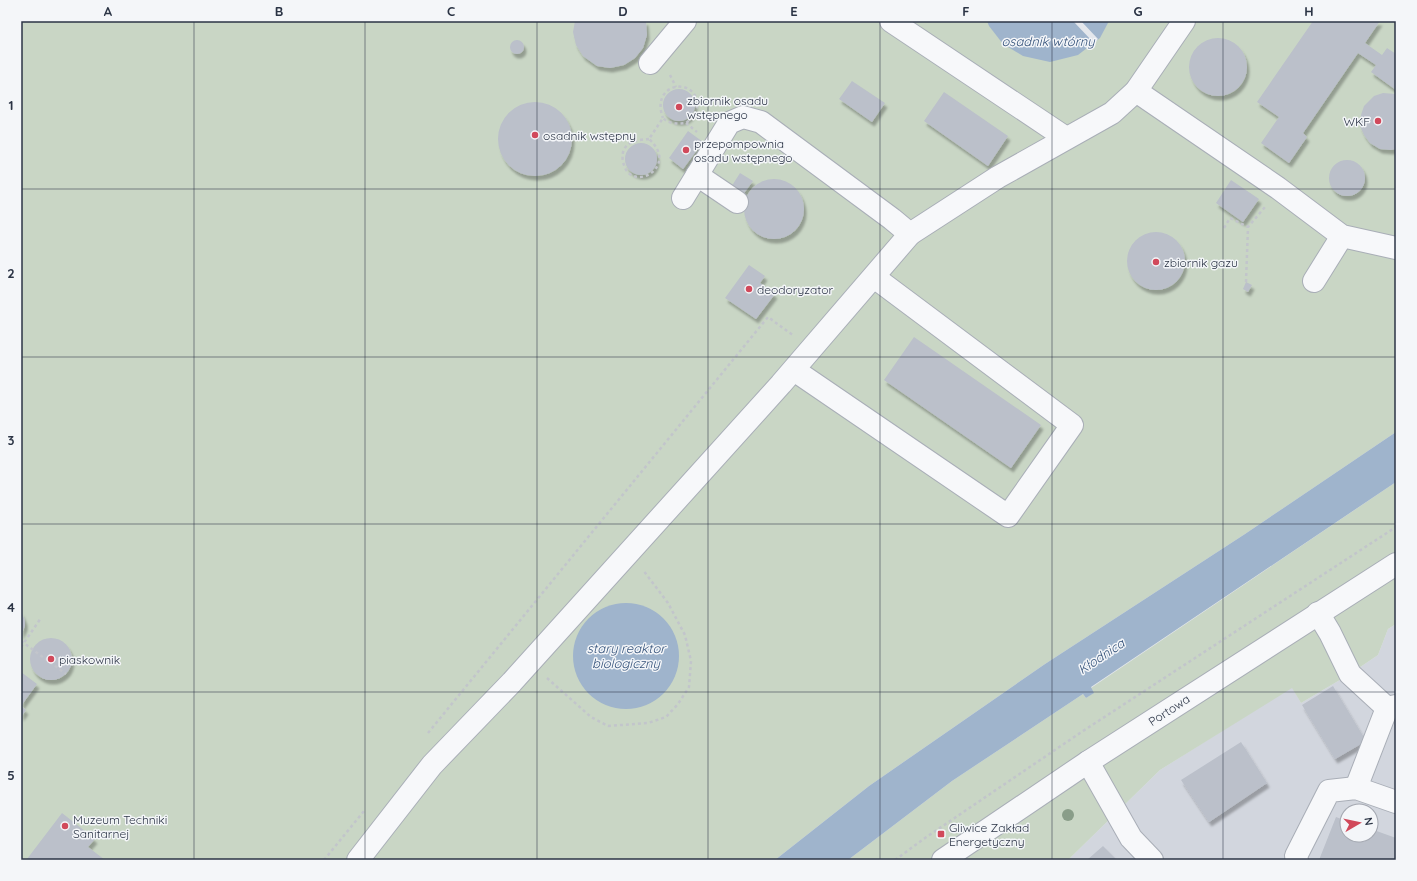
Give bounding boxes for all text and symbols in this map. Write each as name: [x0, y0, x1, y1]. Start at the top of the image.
text: A: [104, 3, 113, 19]
text: B: [275, 3, 283, 19]
text: C: [447, 3, 455, 19]
text: D: [618, 3, 628, 19]
text: E: [790, 3, 798, 19]
text: F: [962, 3, 970, 19]
text: G: [1133, 3, 1143, 19]
text: H: [1304, 3, 1314, 19]
water label: osadnik wtórny: [1001, 33, 1095, 49]
place label: zbiornik osadu wstępnego: [687, 93, 768, 122]
text: 1: [8, 97, 14, 113]
marker: zbiornik osadu wstępnego: [674, 102, 684, 112]
place label: WKF: [1344, 114, 1370, 129]
marker: WKF: [1373, 116, 1383, 126]
place label: osadnik wstępny: [543, 128, 636, 143]
marker: osadnik wstępny: [530, 130, 540, 140]
place label: przepompownia osadu wstępnego: [694, 136, 793, 165]
marker: przepompownia osadu wstępnego: [681, 145, 691, 155]
place label: zbiornik gazu: [1164, 255, 1238, 270]
marker: zbiornik gazu: [1151, 257, 1161, 267]
text: 2: [7, 265, 15, 281]
place label: deodoryzator: [757, 282, 834, 297]
marker: deodoryzator: [744, 284, 754, 294]
text: 3: [8, 432, 15, 448]
text: 4: [7, 599, 15, 615]
water label: Kłodnica: [1075, 634, 1128, 677]
water label: stary reaktor biologiczny: [587, 640, 667, 671]
place label: piaskownik: [59, 652, 120, 667]
marker: piaskownik: [46, 654, 56, 664]
street label: Portowa: [1145, 691, 1193, 729]
text: 5: [7, 767, 15, 783]
north arrow: [1339, 803, 1379, 843]
place label: Muzeum Techniki Sanitarnej: [73, 812, 167, 841]
text: N: [1361, 816, 1376, 827]
place label: Gliwice Zakład Energetyczny: [949, 820, 1029, 849]
marker: Muzeum Techniki Sanitarnej: [60, 821, 70, 831]
marker: Gliwice Zakład Energetyczny: [936, 829, 946, 839]

